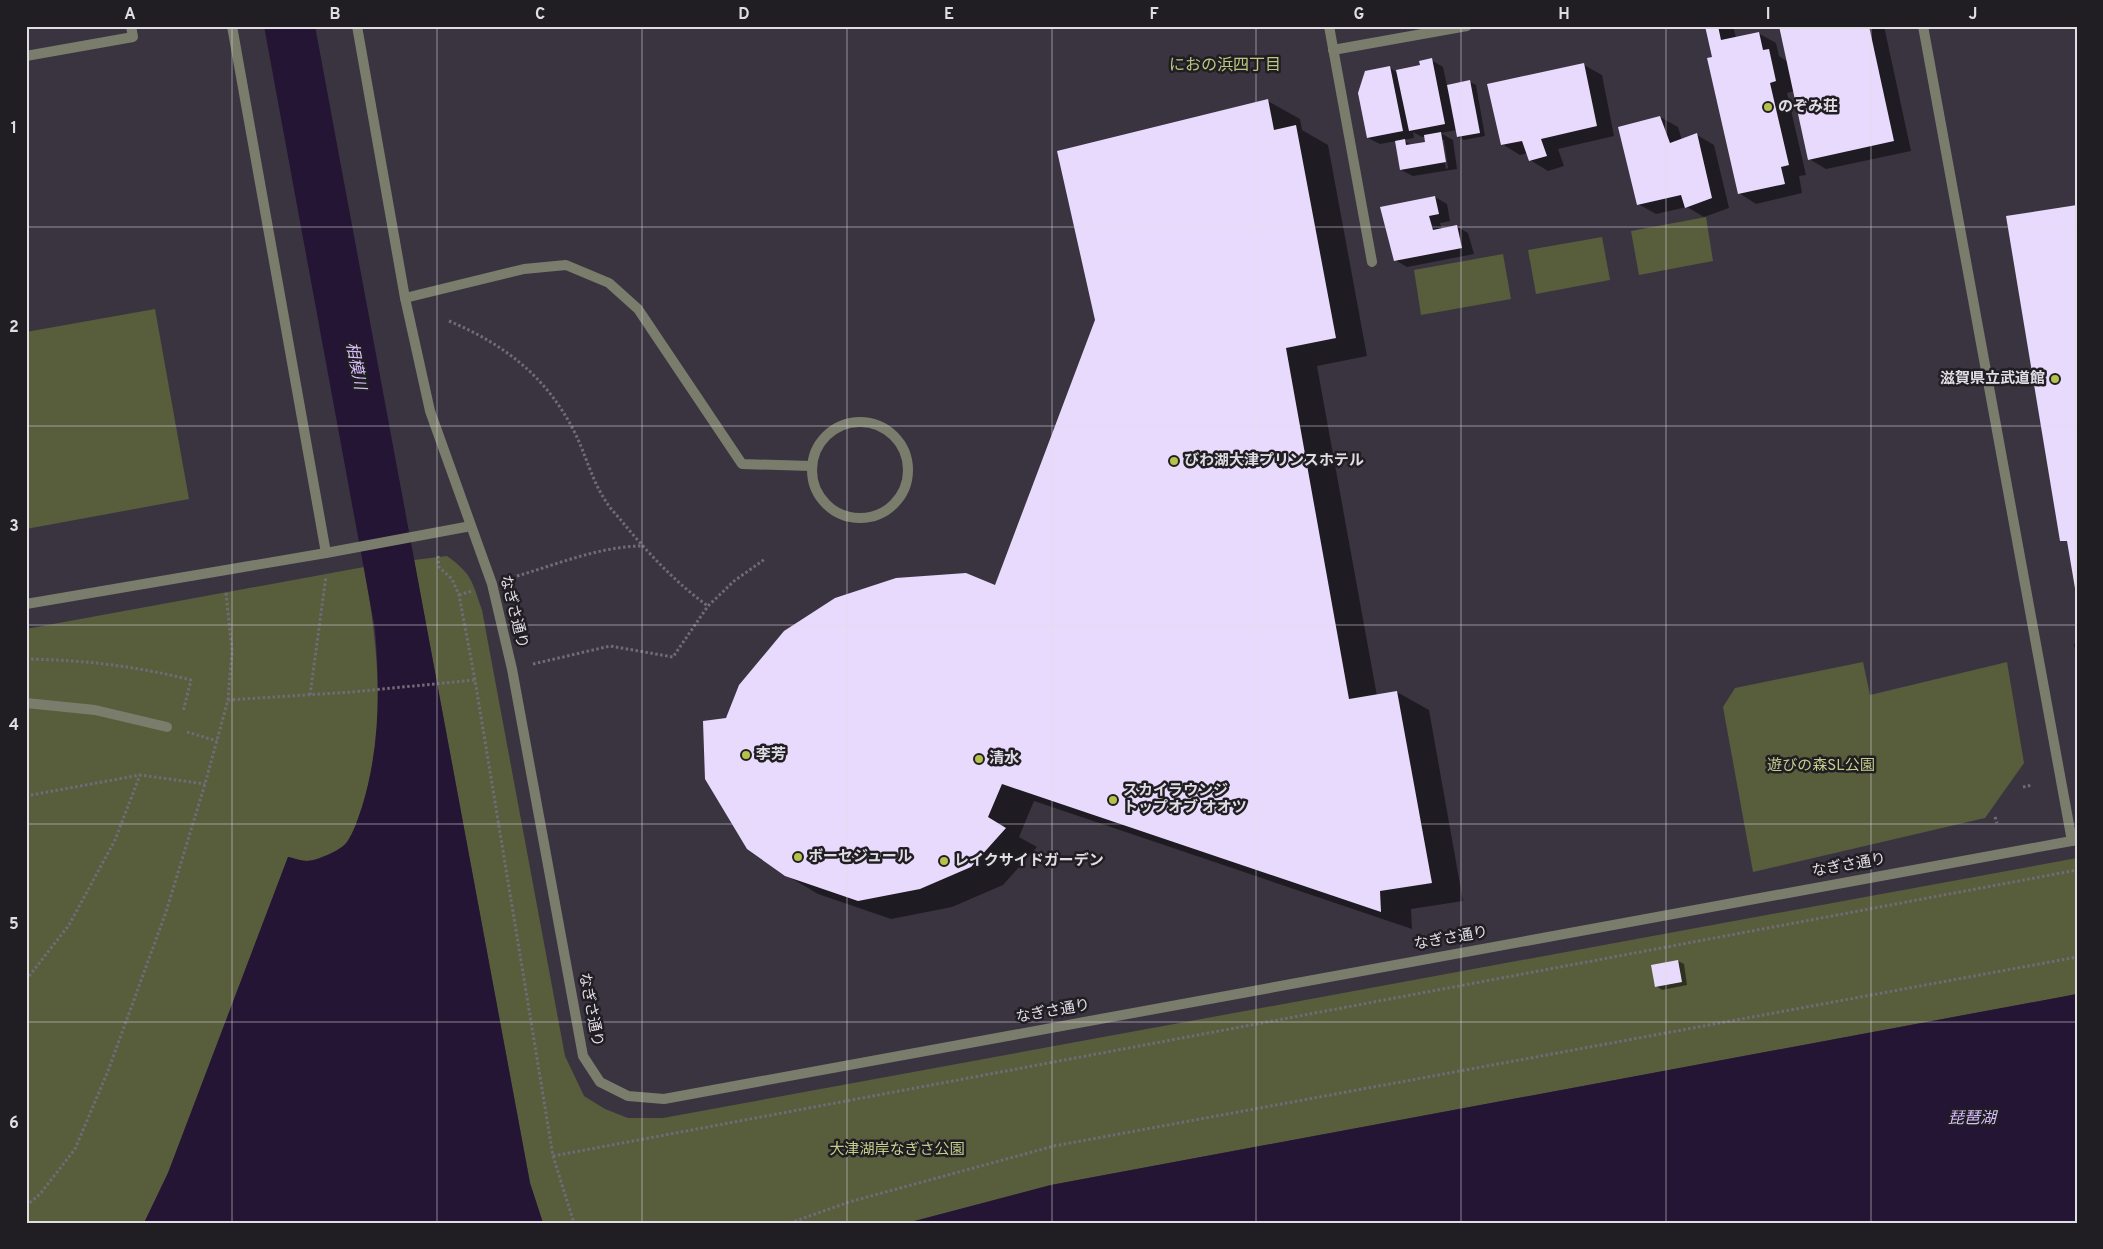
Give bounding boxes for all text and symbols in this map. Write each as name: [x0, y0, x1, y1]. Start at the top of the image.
text: A: [124, 5, 136, 25]
text: B: [329, 5, 341, 25]
text: C: [535, 5, 545, 25]
text: D: [738, 5, 750, 25]
text: E: [944, 5, 954, 25]
text: F: [1149, 5, 1159, 25]
text: G: [1354, 5, 1364, 25]
text: H: [1558, 5, 1570, 25]
text: I: [1766, 5, 1770, 25]
text: J: [1969, 5, 1977, 25]
district label: におの浜四丁目: [1169, 56, 1281, 76]
place label: のぞみ荘: [1778, 98, 1838, 117]
marker: のぞみ荘: [1762, 101, 1774, 113]
text: 1: [11, 119, 17, 139]
text: 2: [9, 318, 19, 338]
water label: 相模川: [341, 341, 370, 393]
place label: 滋賀県立武道館: [1940, 370, 2045, 389]
marker: 滋賀県立武道館: [2049, 373, 2061, 385]
place label: びわ湖大津プリンスホテル: [1184, 452, 1364, 471]
marker: びわ湖大津プリンスホテル: [1168, 455, 1180, 467]
text: 3: [9, 517, 19, 537]
street label: なぎさ通り: [495, 573, 531, 651]
text: 4: [9, 716, 19, 736]
place label: 李芳: [756, 746, 786, 765]
marker: 李芳: [740, 749, 752, 761]
place label: 清水: [989, 750, 1019, 769]
marker: 清水: [973, 753, 985, 765]
park label: 遊びの森SL公園: [1767, 756, 1875, 776]
place label: スカイラウンジ トップオブ オオツ: [1123, 782, 1247, 818]
marker: スカイラウンジ トップオブ オオツ: [1107, 794, 1119, 806]
place label: ボーセジュール: [808, 848, 912, 867]
street label: なぎさ通り: [1810, 850, 1888, 882]
marker: ボーセジュール: [792, 851, 804, 863]
place label: レイクサイドガーデン: [954, 852, 1104, 871]
marker: レイクサイドガーデン: [938, 855, 950, 867]
text: 5: [9, 915, 19, 935]
street label: なぎさ通り: [1412, 923, 1490, 955]
street label: なぎさ通り: [574, 971, 606, 1049]
street label: なぎさ通り: [1014, 996, 1092, 1028]
water label: 琵琶湖: [1948, 1109, 1999, 1129]
text: 6: [9, 1114, 19, 1134]
park label: 大津湖岸なぎさ公園: [829, 1141, 965, 1160]

